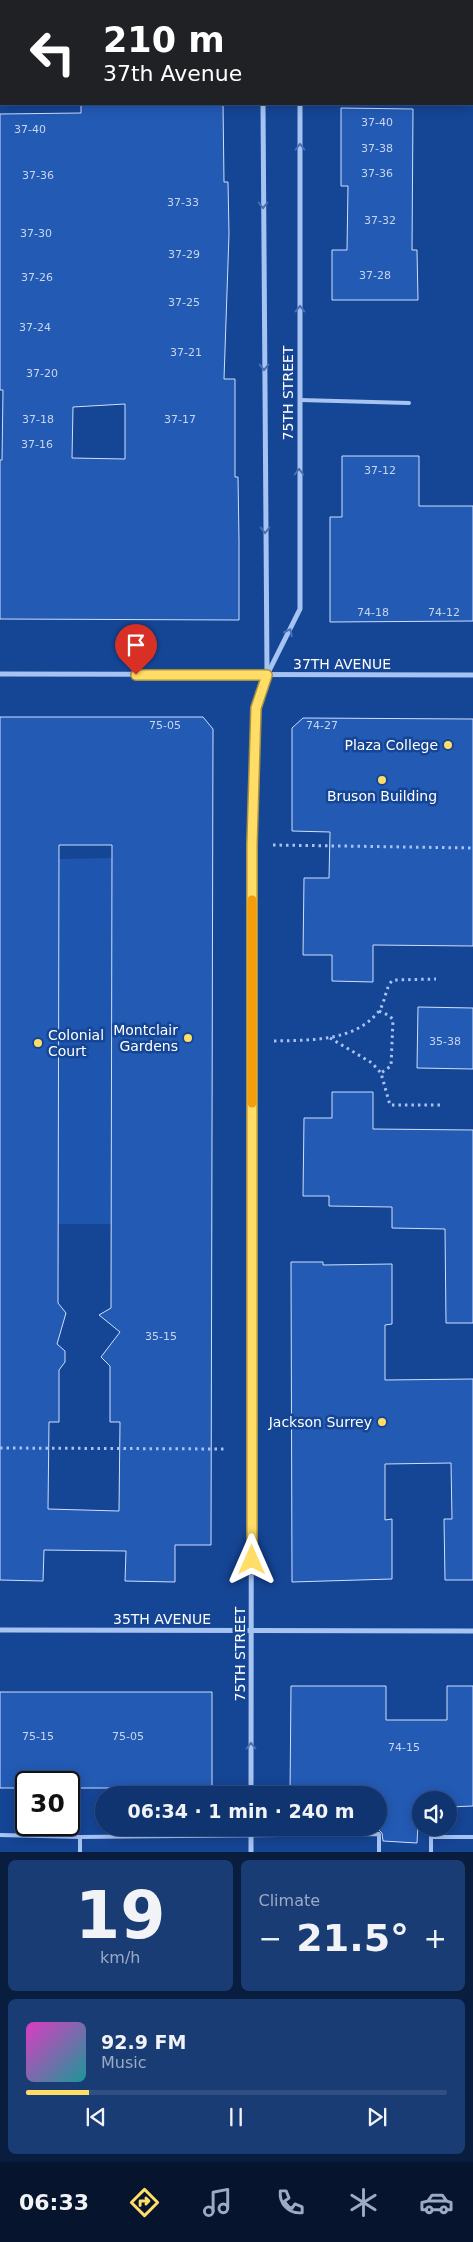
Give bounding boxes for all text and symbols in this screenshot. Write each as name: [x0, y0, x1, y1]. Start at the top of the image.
icon: left: [20, 20, 85, 85]
text: 210 m: [103, 20, 225, 60]
text: 37th Avenue: [103, 61, 242, 86]
house number: 37-40: [361, 116, 393, 129]
house number: 37-40: [14, 123, 46, 136]
house number: 37-38: [361, 142, 393, 155]
one-way arrow: [295, 143, 305, 150]
house number: 37-36: [361, 167, 393, 180]
house number: 37-36: [22, 169, 54, 182]
house number: 37-33: [167, 196, 199, 209]
one-way arrow: [258, 202, 268, 209]
house number: 37-32: [364, 214, 396, 227]
house number: 37-30: [20, 227, 52, 240]
house number: 37-29: [168, 248, 200, 261]
house number: 37-28: [359, 269, 391, 282]
house number: 37-26: [21, 271, 53, 284]
house number: 37-25: [168, 296, 200, 309]
one-way arrow: [295, 305, 305, 313]
house number: 37-24: [19, 321, 51, 334]
street label: 75TH STREET: [280, 345, 296, 440]
house number: 37-21: [170, 346, 202, 359]
one-way arrow: [259, 364, 269, 372]
house number: 37-20: [26, 367, 58, 380]
house number: 37-18: [22, 413, 54, 426]
house number: 37-17: [164, 413, 196, 426]
house number: 37-16: [21, 438, 53, 451]
house number: 37-12: [364, 464, 396, 477]
one-way arrow: [294, 468, 304, 476]
one-way arrow: [260, 526, 270, 534]
house number: 74-18: [357, 606, 389, 619]
house number: 74-12: [428, 606, 460, 619]
pin: [115, 624, 157, 675]
one-way arrow: [283, 628, 293, 637]
icon: arrive: [122, 631, 150, 659]
street label: 37TH AVENUE: [293, 656, 391, 672]
house number: 75-05: [149, 719, 181, 732]
house number: 74-27: [306, 719, 338, 732]
place label: Plaza College: [344, 737, 438, 753]
marker: Plaza College: [442, 739, 454, 751]
marker: Bruson Building: [376, 774, 388, 786]
place label: Bruson Building: [327, 788, 437, 804]
place label: Montclair Gardens: [113, 1022, 178, 1054]
place label: Colonial Court: [48, 1027, 104, 1059]
marker: Montclair Gardens: [182, 1032, 194, 1044]
house number: 35-38: [429, 1035, 461, 1048]
marker: Colonial Court: [32, 1037, 44, 1049]
house number: 35-15: [145, 1330, 177, 1343]
place label: Jackson Surrey: [268, 1414, 372, 1430]
marker: Jackson Surrey: [376, 1416, 388, 1428]
position arrow: [225, 1533, 277, 1585]
street label: 75TH STREET: [232, 1606, 248, 1701]
street label: 35TH AVENUE: [113, 1611, 211, 1627]
house number: 75-15: [22, 1730, 54, 1743]
house number: 75-05: [112, 1730, 144, 1743]
house number: 74-15: [388, 1741, 420, 1754]
one-way arrow: [246, 1742, 256, 1750]
speed limit sign: 30: [15, 1771, 80, 1836]
map controls: [412, 1791, 457, 1836]
button: sound: [412, 1791, 457, 1836]
text: 06:34 · 1 min · 240 m: [127, 1800, 355, 1822]
text: 19: [75, 1878, 165, 1953]
text: Climate: [259, 1891, 320, 1910]
text: 21.5°: [296, 1916, 409, 1960]
text: −: [259, 1922, 282, 1955]
text: +: [424, 1922, 447, 1955]
text: km/h: [100, 1948, 140, 1967]
text: 92.9 FM: [101, 2031, 186, 2053]
text: Music: [101, 2053, 147, 2072]
icon: previous: [82, 2103, 110, 2131]
icon: pause: [222, 2103, 250, 2131]
icon: next: [363, 2103, 391, 2131]
icon: directions: [127, 2185, 162, 2220]
icon: music: [200, 2185, 235, 2220]
icon: phone: [273, 2185, 308, 2220]
icon: climate: [346, 2185, 381, 2220]
icon: car: [419, 2185, 454, 2220]
text: 06:33: [19, 2190, 89, 2215]

